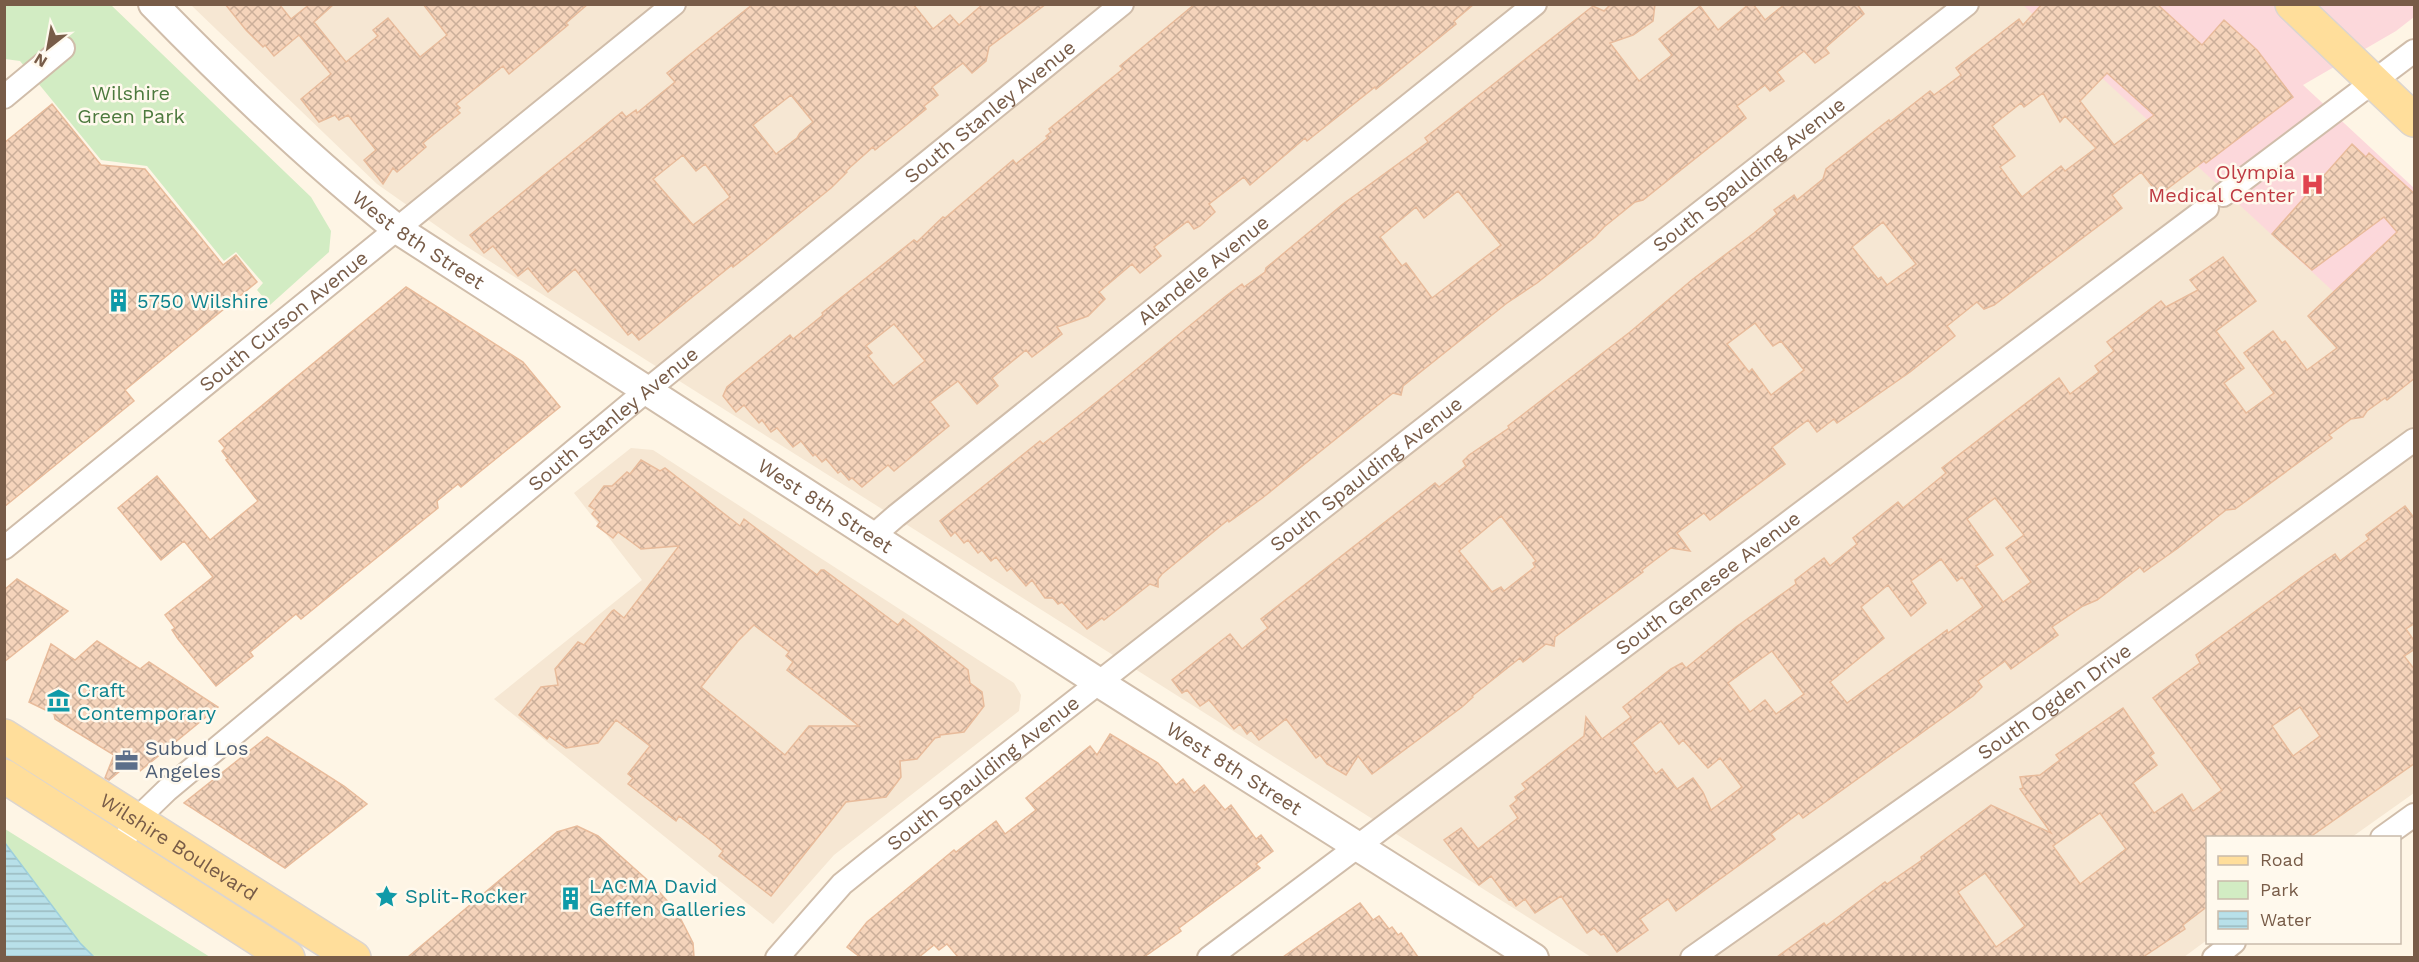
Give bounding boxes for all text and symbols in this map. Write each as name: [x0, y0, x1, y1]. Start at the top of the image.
north arrow: [18, 18, 78, 78]
street label: South Stanley Avenue: [899, 35, 1080, 188]
text: N: [31, 49, 51, 72]
park label: Wilshire Green Park: [77, 81, 185, 128]
street label: South Spaulding Avenue: [1648, 92, 1850, 257]
place label: Olympia Medical Center: [2148, 160, 2295, 207]
hospital icon: Olympia Medical Center: [2300, 171, 2326, 197]
street label: West 8th Street: [347, 185, 490, 295]
street label: Alandele Avenue: [1133, 210, 1274, 330]
street label: South Curson Avenue: [194, 245, 373, 397]
building icon: 5750 Wilshire: [106, 288, 132, 314]
place label: 5750 Wilshire: [137, 289, 269, 313]
street label: South Stanley Avenue: [523, 342, 703, 496]
street label: South Spaulding Avenue: [1265, 391, 1467, 556]
street label: West 8th Street: [753, 453, 898, 558]
street label: South Genesee Avenue: [1611, 506, 1805, 660]
street label: South Ogden Drive: [1973, 638, 2136, 765]
place label: Craft Contemporary: [77, 678, 217, 725]
museum icon: Craft Contemporary: [46, 688, 72, 714]
street label: South Spaulding Avenue: [882, 690, 1084, 856]
street label: West 8th Street: [1162, 716, 1307, 820]
place label: Subud Los Angeles: [145, 736, 249, 783]
office icon: Subud Los Angeles: [114, 747, 140, 773]
street label: Wilshire Boulevard: [96, 788, 262, 906]
legend: [2206, 836, 2401, 944]
text: Road: [2260, 849, 2304, 870]
place label: LACMA David Geffen Galleries: [589, 874, 746, 921]
text: Park: [2260, 879, 2299, 900]
place icon: Split-Rocker: [374, 883, 400, 909]
place label: Split-Rocker: [405, 884, 527, 908]
building icon: LACMA David Geffen Galleries: [558, 885, 584, 911]
text: Water: [2260, 909, 2312, 930]

